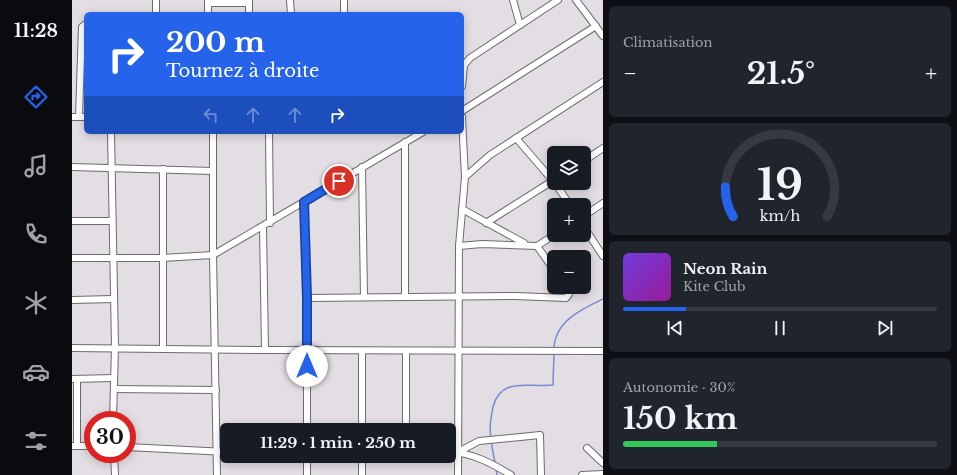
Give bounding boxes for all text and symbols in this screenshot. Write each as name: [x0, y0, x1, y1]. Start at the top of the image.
text: 11:28: [14, 20, 58, 42]
text: 200 m: [166, 25, 265, 60]
icon: right: [100, 28, 152, 80]
text: Climatisation: [623, 34, 713, 51]
text: 21.5°: [747, 55, 815, 92]
text: Tournez à droite: [166, 60, 319, 82]
text: −: [623, 60, 637, 87]
text: +: [925, 60, 937, 87]
icon: directions: [22, 83, 50, 111]
icon: left: [200, 104, 222, 126]
icon: ahead: [242, 104, 264, 126]
icon: ahead: [284, 104, 306, 126]
icon: right: [326, 104, 348, 126]
map controls: [547, 146, 591, 294]
button: layers: [547, 146, 591, 190]
icon: music: [22, 152, 50, 180]
text: 19: [757, 160, 803, 211]
pin: [322, 164, 356, 198]
icon: arrive: [328, 170, 350, 192]
button: +: [547, 198, 591, 242]
text: km/h: [760, 206, 800, 224]
icon: phone: [22, 220, 50, 248]
button: −: [547, 250, 591, 294]
text: Neon Rain: [683, 259, 767, 278]
text: Kite Club: [683, 278, 746, 295]
icon: climate: [22, 289, 50, 317]
icon: previous: [664, 317, 686, 339]
icon: pause: [769, 317, 791, 339]
icon: next: [874, 317, 896, 339]
position arrow: [286, 345, 328, 387]
icon: car: [22, 358, 50, 386]
text: Autonomie · 30%: [623, 379, 735, 396]
text: 150 km: [623, 400, 738, 437]
speed limit sign: 30: [84, 411, 136, 463]
icon: filters: [22, 427, 50, 455]
text: 11:29 · 1 min · 250 m: [260, 433, 416, 452]

